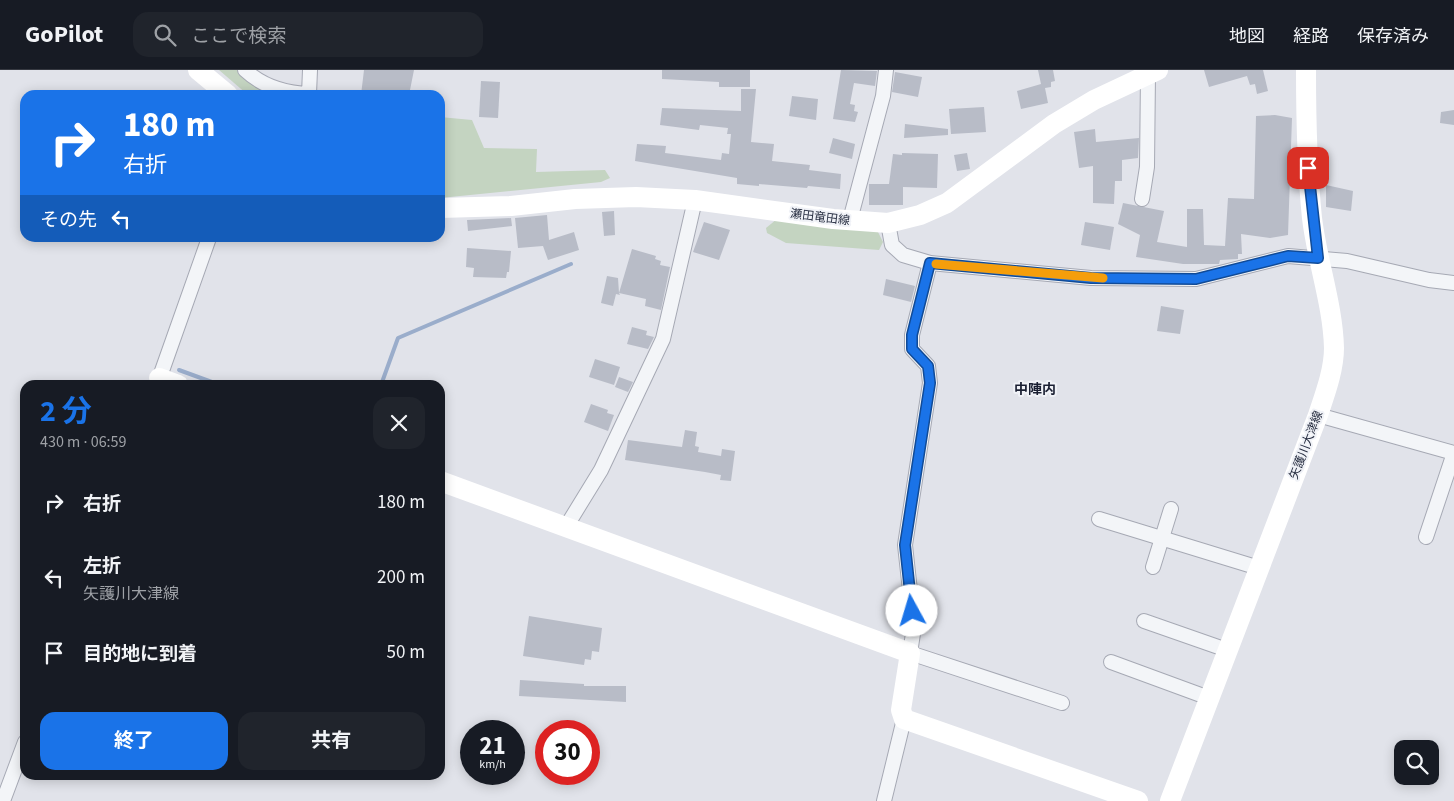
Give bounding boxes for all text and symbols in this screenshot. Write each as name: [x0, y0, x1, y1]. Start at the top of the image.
search box: [133, 12, 483, 57]
text: GoPilot: [25, 17, 103, 52]
icon: search: [151, 21, 179, 49]
text: ここで検索: [191, 23, 286, 50]
text: 地図: [1229, 24, 1265, 49]
text: 経路: [1293, 24, 1329, 49]
text: 保存済み: [1357, 24, 1429, 49]
text: 180 m: [123, 100, 215, 150]
icon: right: [40, 110, 105, 175]
pin: [1287, 147, 1329, 189]
text: 右折: [123, 149, 167, 181]
icon: arrive: [1294, 154, 1322, 182]
icon: left: [107, 205, 135, 233]
street label: 瀬田竜田線: [789, 205, 851, 230]
text: その先: [40, 207, 97, 234]
district label: 中陣内: [1014, 380, 1056, 400]
text: 2 分: [40, 390, 92, 433]
button: close: [373, 397, 425, 449]
street label: 矢護川大津線: [1286, 409, 1327, 482]
text: 430 m · 06:59: [40, 431, 127, 453]
icon: right: [40, 489, 68, 517]
text: 180 m: [377, 489, 425, 516]
text: 右折: [83, 491, 121, 518]
text: 左折: [83, 553, 121, 580]
icon: left: [40, 564, 68, 592]
text: 200 m: [377, 564, 425, 591]
text: 矢護川大津線: [83, 583, 179, 605]
position arrow: [885, 584, 937, 636]
icon: arrive: [40, 639, 68, 667]
text: 50 m: [387, 639, 425, 666]
text: 目的地に到着: [83, 641, 197, 668]
button: 終了: [40, 712, 228, 770]
button: 共有: [238, 712, 425, 770]
speed limit sign: 30: [535, 720, 600, 785]
text: 21: [479, 728, 506, 764]
map controls: [1394, 740, 1439, 785]
button: search: [1394, 740, 1439, 785]
text: km/h: [479, 756, 506, 773]

